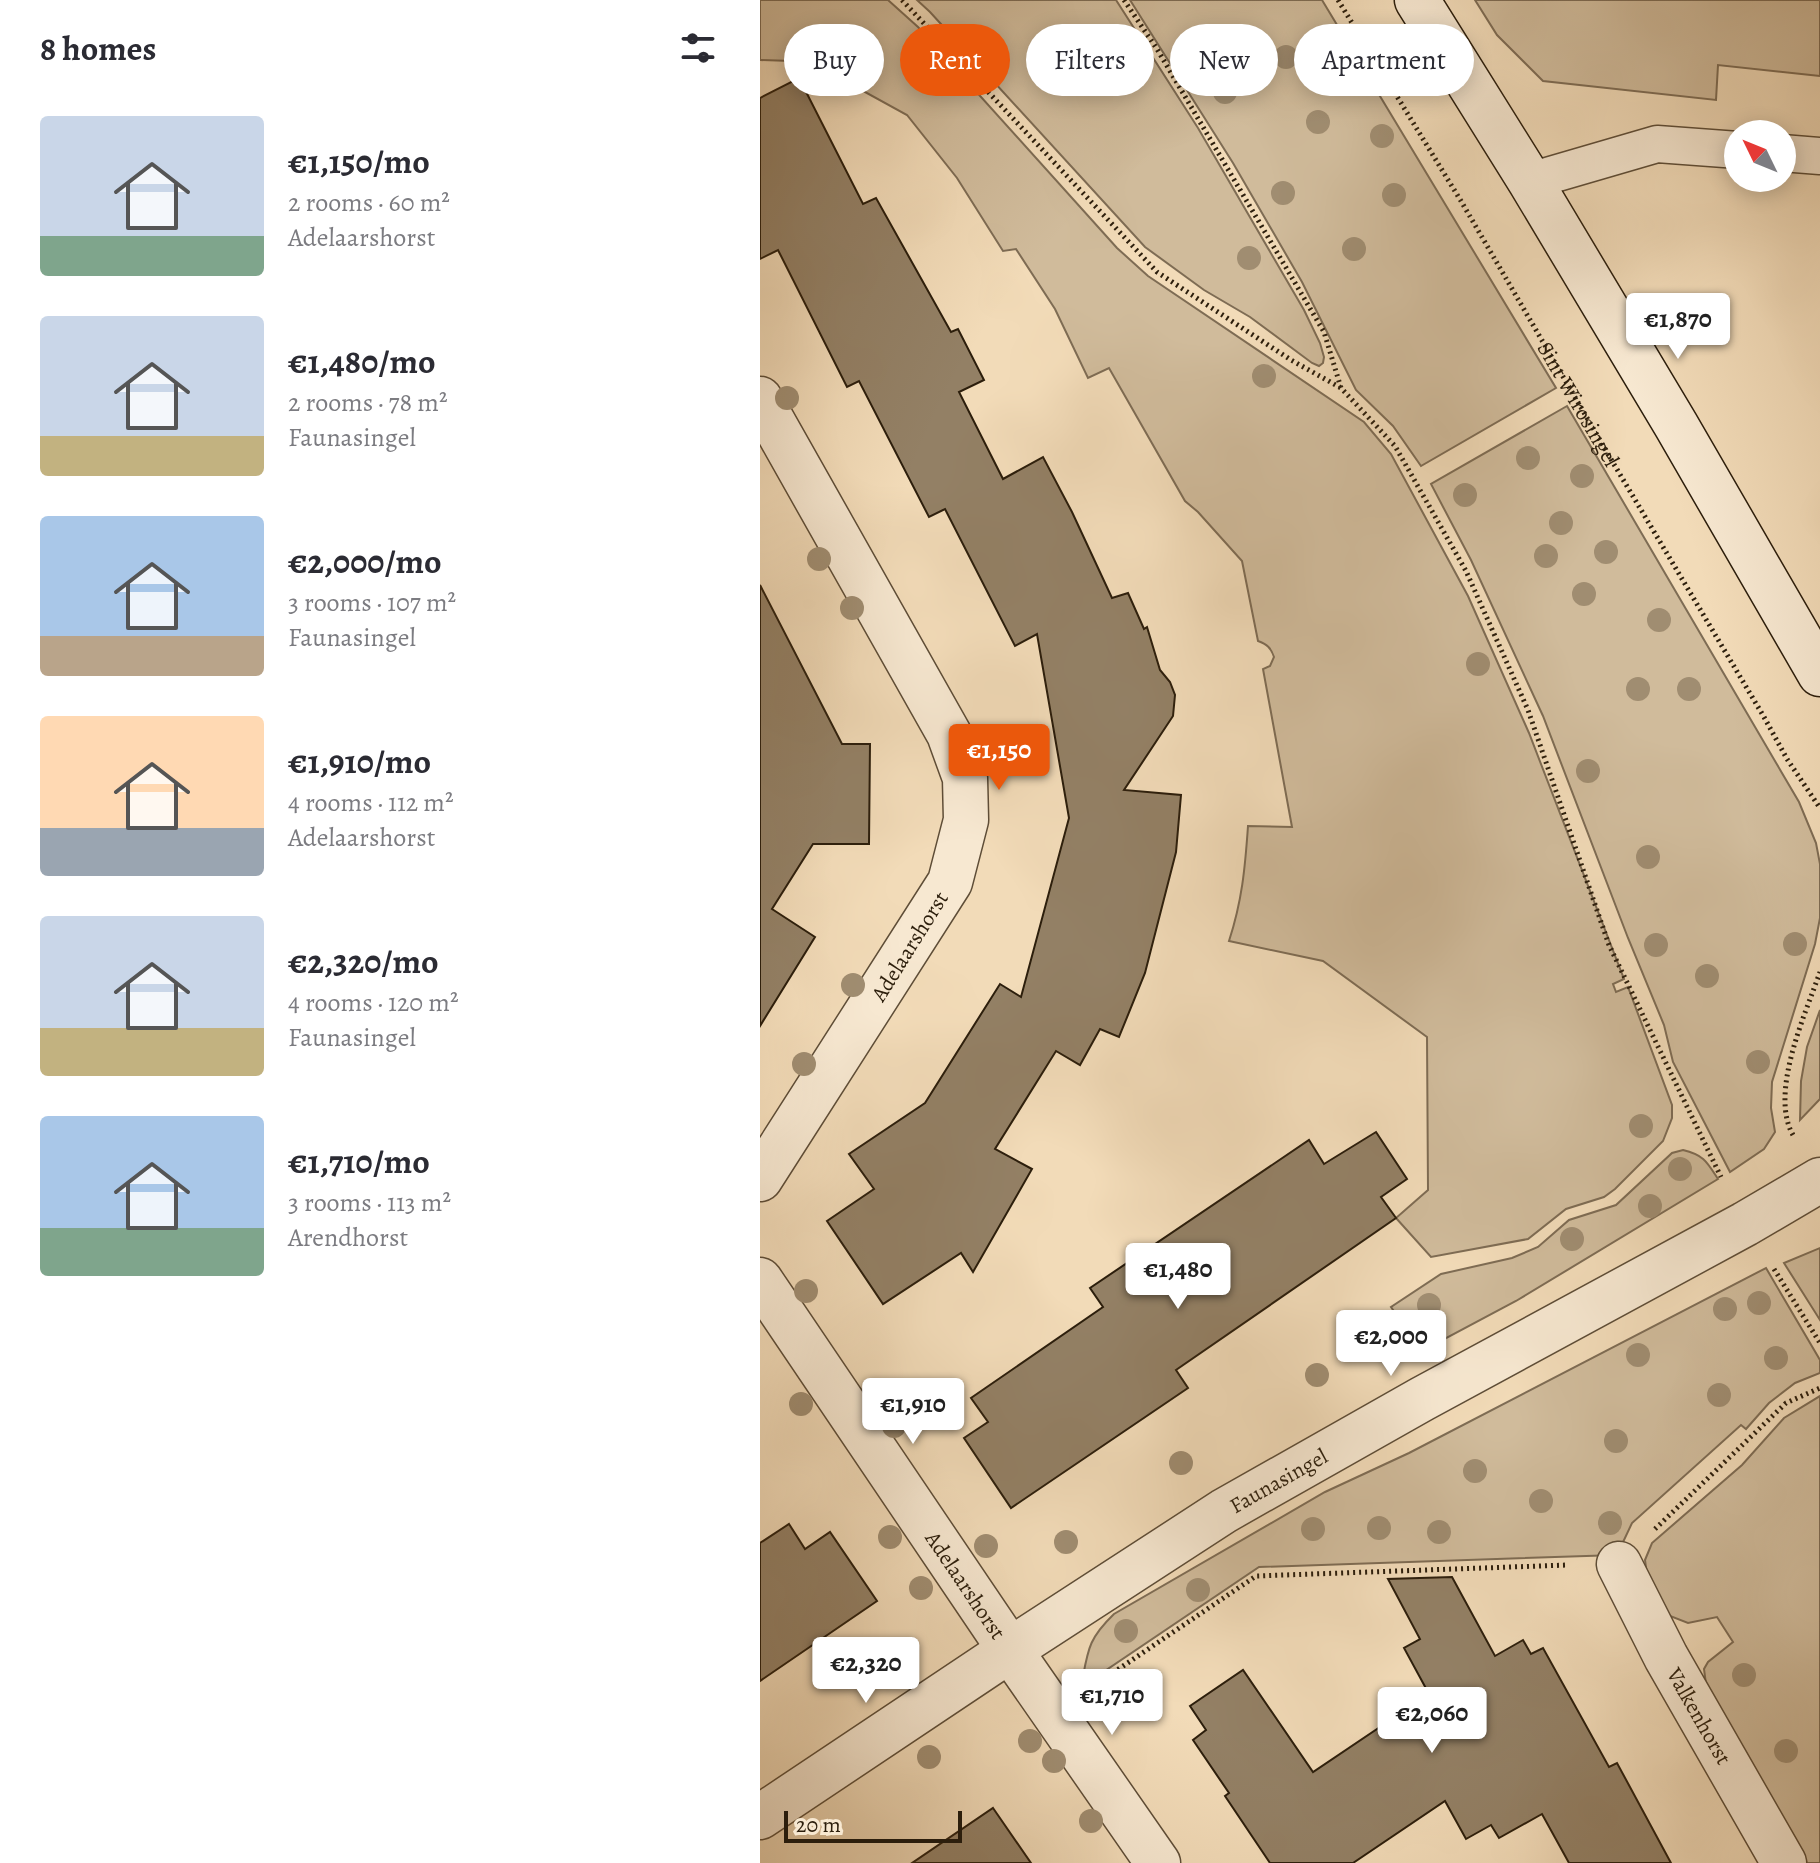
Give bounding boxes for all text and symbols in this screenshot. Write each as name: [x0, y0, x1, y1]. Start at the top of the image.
chip: Buy: [784, 24, 884, 96]
chip: Rent: [900, 24, 1010, 96]
chip: Filters: [1026, 24, 1154, 96]
chip: New: [1170, 24, 1278, 96]
chip: Apartment: [1294, 24, 1474, 96]
text: 8 homes: [40, 25, 156, 72]
icon: filters: [676, 26, 720, 70]
north arrow: [1724, 120, 1796, 192]
map controls: [1724, 120, 1796, 192]
text: €1,150/mo: [288, 138, 430, 185]
icon: home: [104, 148, 200, 244]
text: 2 rooms · 60 m²: [288, 185, 450, 220]
text: Adelaarshorst: [288, 220, 435, 255]
pin: €1,870: [1613, 293, 1743, 361]
text: €1,870: [1644, 301, 1712, 336]
street label: Sint Wirosingel: [1530, 336, 1626, 472]
text: €1,480/mo: [288, 338, 435, 385]
icon: home: [104, 348, 200, 444]
text: 2 rooms · 78 m²: [288, 385, 447, 420]
text: Faunasingel: [288, 420, 416, 455]
text: €2,000/mo: [288, 538, 442, 585]
icon: home: [104, 548, 200, 644]
text: 3 rooms · 107 m²: [288, 585, 456, 620]
text: Faunasingel: [288, 620, 416, 655]
pin: €1,150: [934, 724, 1064, 792]
text: €1,150: [967, 732, 1031, 767]
text: €1,910/mo: [288, 738, 431, 785]
icon: home: [104, 748, 200, 844]
text: 4 rooms · 112 m²: [288, 785, 454, 820]
text: Adelaarshorst: [288, 820, 435, 855]
street label: Adelaarshorst: [864, 886, 956, 1008]
text: €2,320/mo: [288, 938, 438, 985]
icon: home: [104, 948, 200, 1044]
text: 4 rooms · 120 m²: [288, 985, 458, 1020]
text: Faunasingel: [288, 1020, 416, 1055]
text: €1,710/mo: [288, 1138, 430, 1185]
icon: home: [104, 1148, 200, 1244]
text: 3 rooms · 113 m²: [288, 1185, 451, 1220]
text: Arendhorst: [288, 1220, 408, 1255]
pin: €1,480: [1113, 1243, 1243, 1311]
text: €1,480: [1143, 1251, 1213, 1286]
pin: €2,000: [1326, 1310, 1456, 1378]
text: €2,000: [1354, 1318, 1428, 1353]
pin: €1,910: [848, 1378, 978, 1446]
text: €1,910: [880, 1386, 946, 1421]
street label: Faunasingel: [1224, 1442, 1333, 1521]
street label: Adelaarshorst: [917, 1525, 1013, 1646]
pin: €2,320: [801, 1637, 931, 1705]
text: €2,320: [830, 1645, 902, 1680]
street label: Valkenhorst: [1659, 1662, 1738, 1770]
pin: €1,710: [1047, 1669, 1177, 1737]
text: €1,710: [1080, 1677, 1144, 1712]
pin: €2,060: [1367, 1687, 1497, 1755]
text: €2,060: [1396, 1695, 1468, 1730]
scale bar: [784, 1807, 962, 1843]
text: 20 m: [796, 1810, 841, 1840]

